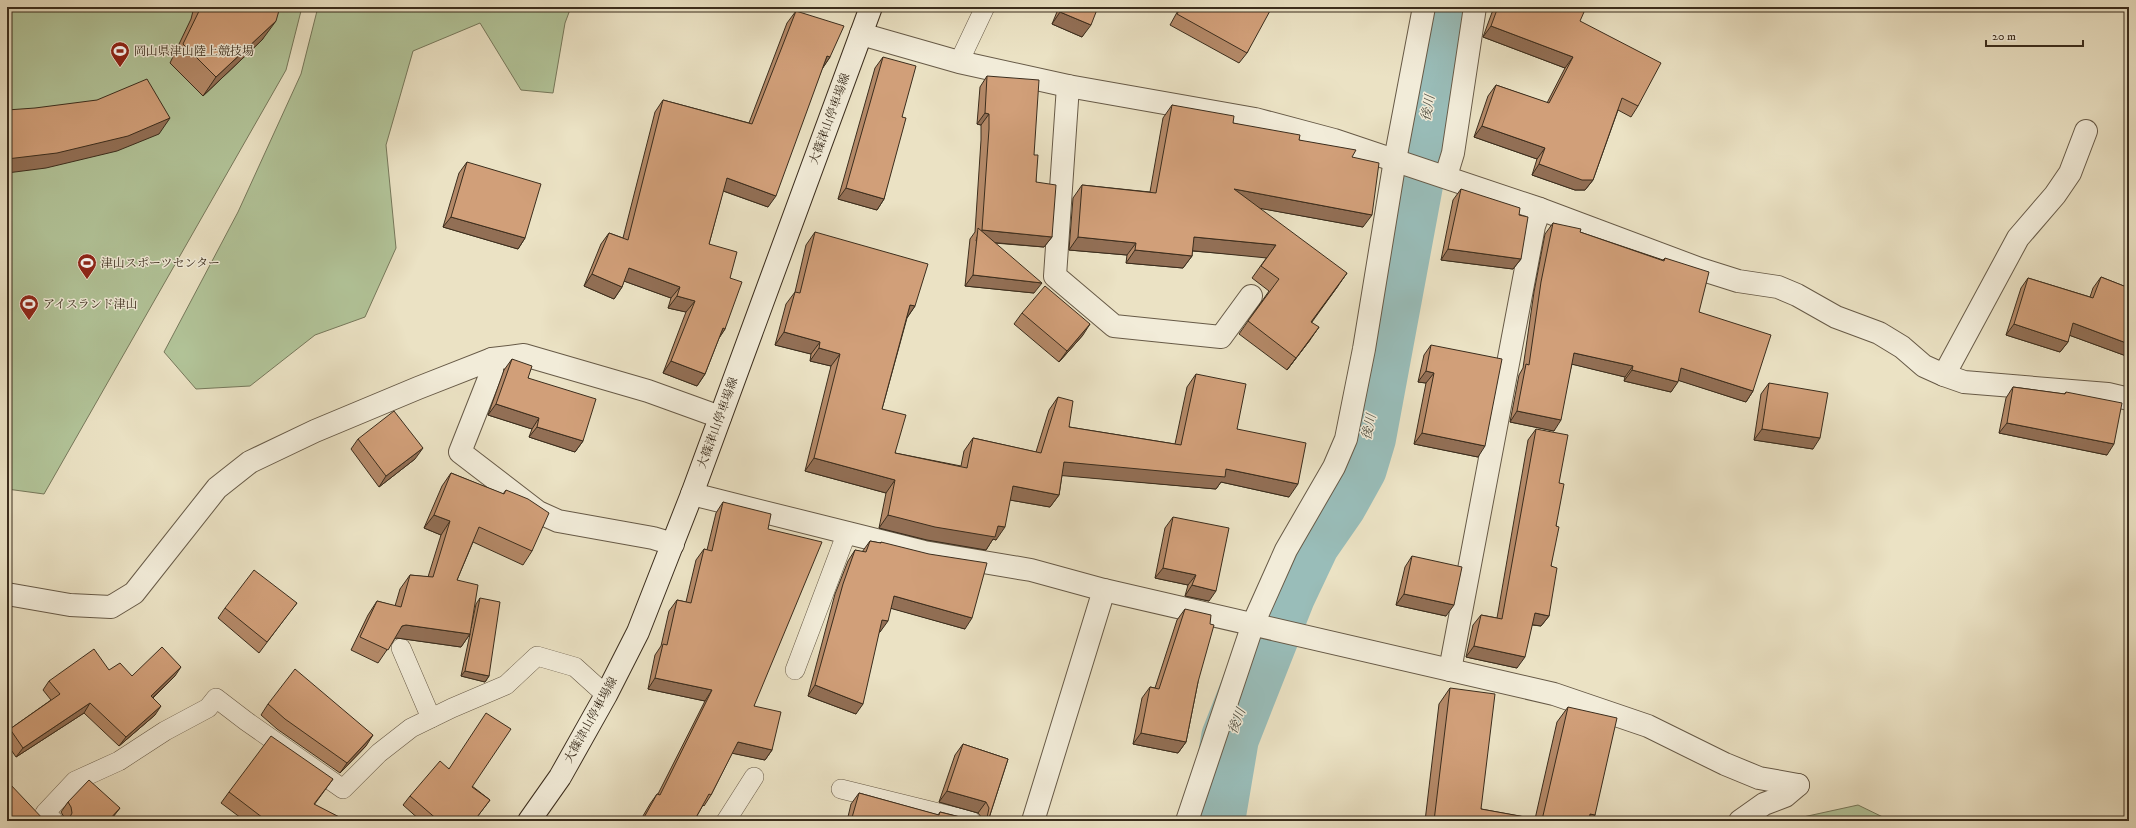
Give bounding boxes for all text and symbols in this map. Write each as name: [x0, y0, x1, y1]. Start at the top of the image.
scale bar: [1986, 22, 2083, 48]
text: 20 m: [1992, 29, 2016, 44]
sports icon: 岡山県津山陸上競技場: [109, 40, 131, 68]
place label: 岡山県津山陸上競技場: [134, 44, 254, 59]
street label: 大篠津山停車場線: [807, 71, 853, 167]
water label: 後川: [1418, 92, 1438, 122]
sports icon: 津山スポーツセンター: [76, 252, 98, 280]
place label: 津山スポーツセンター: [101, 256, 220, 271]
sports icon: アイスランド津山: [18, 293, 40, 321]
place label: アイスランド津山: [43, 297, 138, 312]
street label: 大篠津山停車場線: [695, 375, 741, 471]
water label: 後川: [1358, 411, 1380, 441]
street label: 大篠津山停車場線: [561, 674, 621, 766]
water label: 後川: [1225, 704, 1250, 736]

